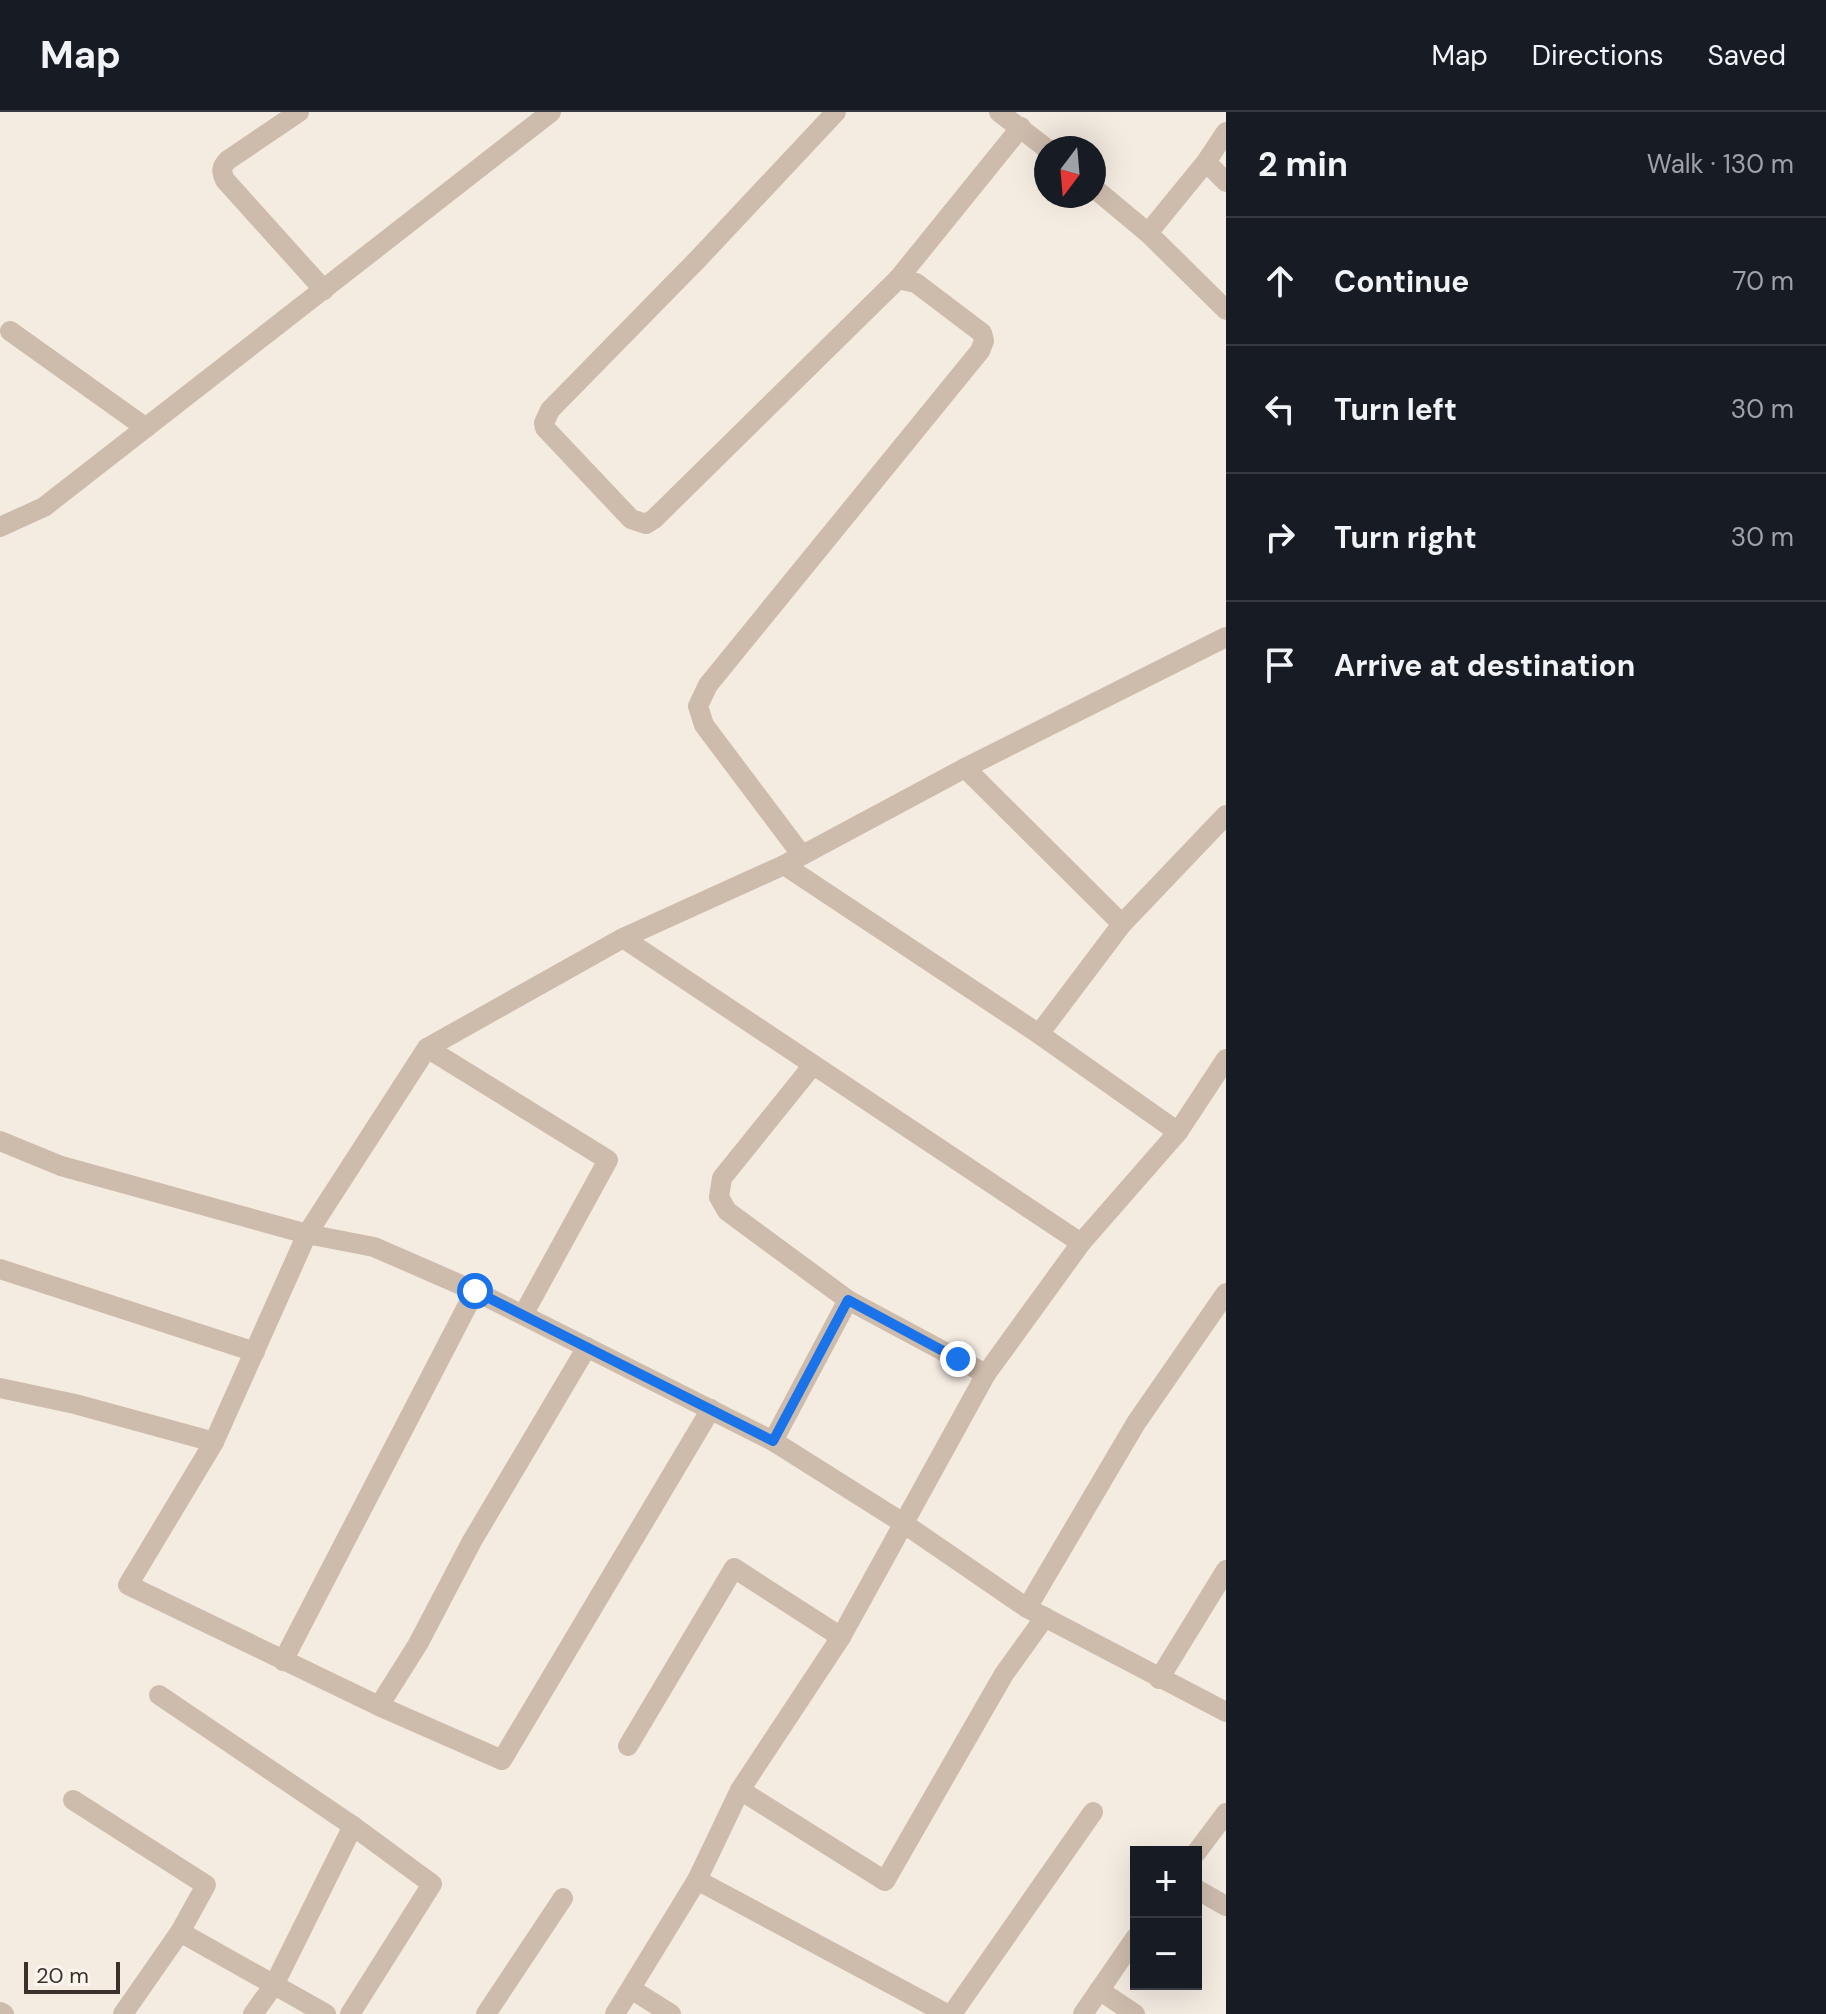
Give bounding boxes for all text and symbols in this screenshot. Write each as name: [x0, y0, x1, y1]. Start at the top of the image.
text: Map: [40, 30, 121, 80]
text: Map: [1431, 37, 1488, 74]
text: Directions: [1532, 37, 1664, 74]
text: Saved: [1708, 37, 1786, 74]
north arrow: [1034, 136, 1106, 208]
text: 2 min: [1258, 142, 1348, 187]
text: Walk · 130 m: [1647, 147, 1794, 181]
icon: ahead: [1258, 259, 1302, 303]
text: Continue: [1334, 262, 1469, 301]
text: 70 m: [1733, 264, 1794, 298]
icon: left: [1258, 387, 1302, 431]
text: Turn left: [1334, 390, 1457, 429]
text: 30 m: [1731, 392, 1794, 426]
icon: right: [1258, 515, 1302, 559]
text: Turn right: [1334, 518, 1477, 557]
text: 30 m: [1731, 520, 1794, 554]
icon: arrive: [1258, 643, 1302, 687]
text: Arrive at destination: [1334, 646, 1635, 685]
route start: [457, 1273, 493, 1309]
route end: [940, 1341, 976, 1377]
map controls: [1130, 1846, 1202, 1990]
button: +: [1130, 1846, 1202, 1918]
button: −: [1130, 1918, 1202, 1990]
scale bar: [24, 1958, 120, 1994]
text: 20 m: [36, 1961, 89, 1990]

